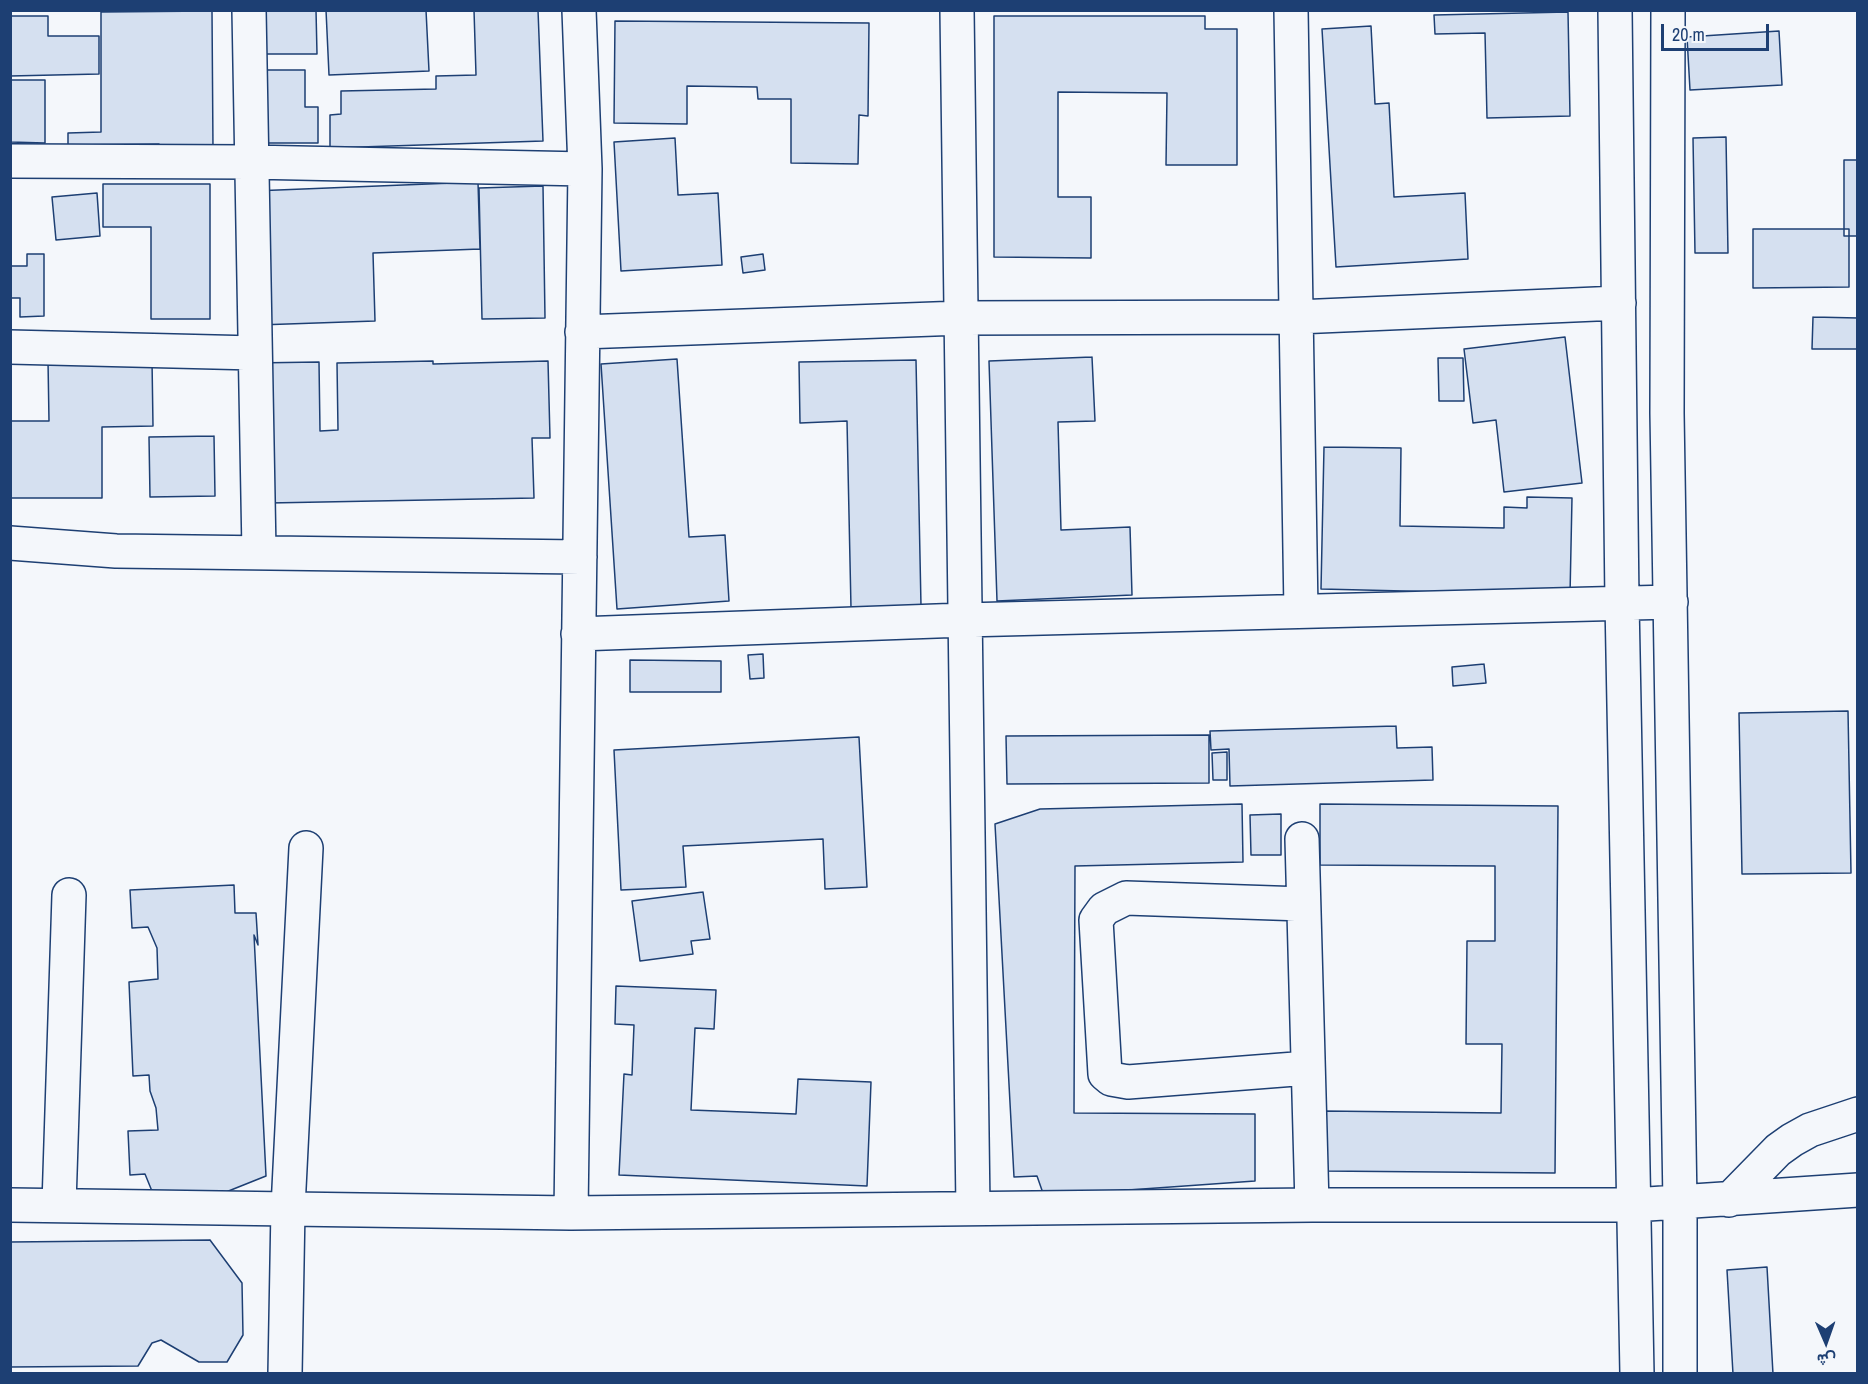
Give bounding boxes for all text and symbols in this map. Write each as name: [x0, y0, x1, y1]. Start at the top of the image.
scale bar: [1664, 12, 1772, 50]
text: 20 m: [1672, 22, 1705, 47]
north arrow: [1796, 1312, 1856, 1372]
text: ش: [1817, 1349, 1837, 1371]

